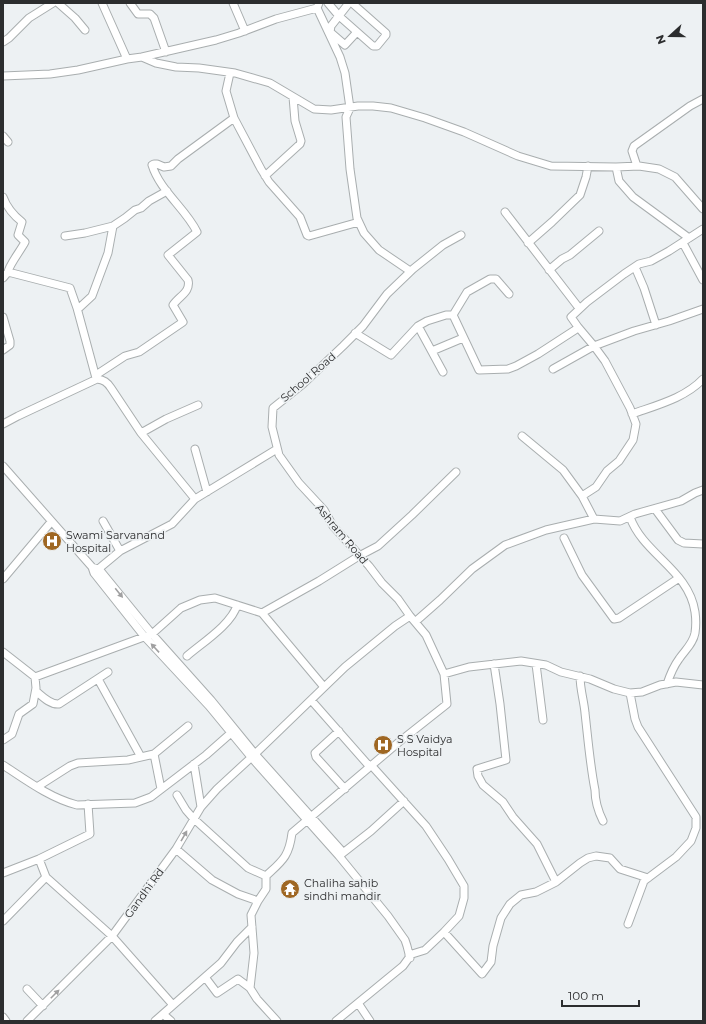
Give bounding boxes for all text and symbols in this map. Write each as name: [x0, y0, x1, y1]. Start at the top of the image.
north arrow: [650, 16, 690, 56]
text: N: [653, 33, 669, 46]
street label: School Road: [277, 349, 339, 405]
street label: Ashram Road: [313, 501, 371, 567]
place label: Swami Sarvanand Hospital: [66, 528, 165, 555]
hospital icon: Swami Sarvanand Hospital: [41, 530, 63, 552]
one-way arrow: [115, 588, 124, 599]
one-way arrow: [151, 643, 160, 653]
place label: S S Vaidya Hospital: [397, 732, 452, 759]
hospital icon: S S Vaidya Hospital: [372, 734, 394, 756]
one-way arrow: [180, 830, 187, 842]
street label: Gandhi Rd: [121, 865, 167, 921]
place label: Chaliha sahib sindhi mandir: [304, 876, 381, 903]
temple icon: Chaliha sahib sindhi mandir: [279, 878, 301, 900]
scale bar: [562, 982, 639, 1008]
text: 100 m: [568, 988, 604, 1003]
one-way arrow: [50, 989, 59, 999]

